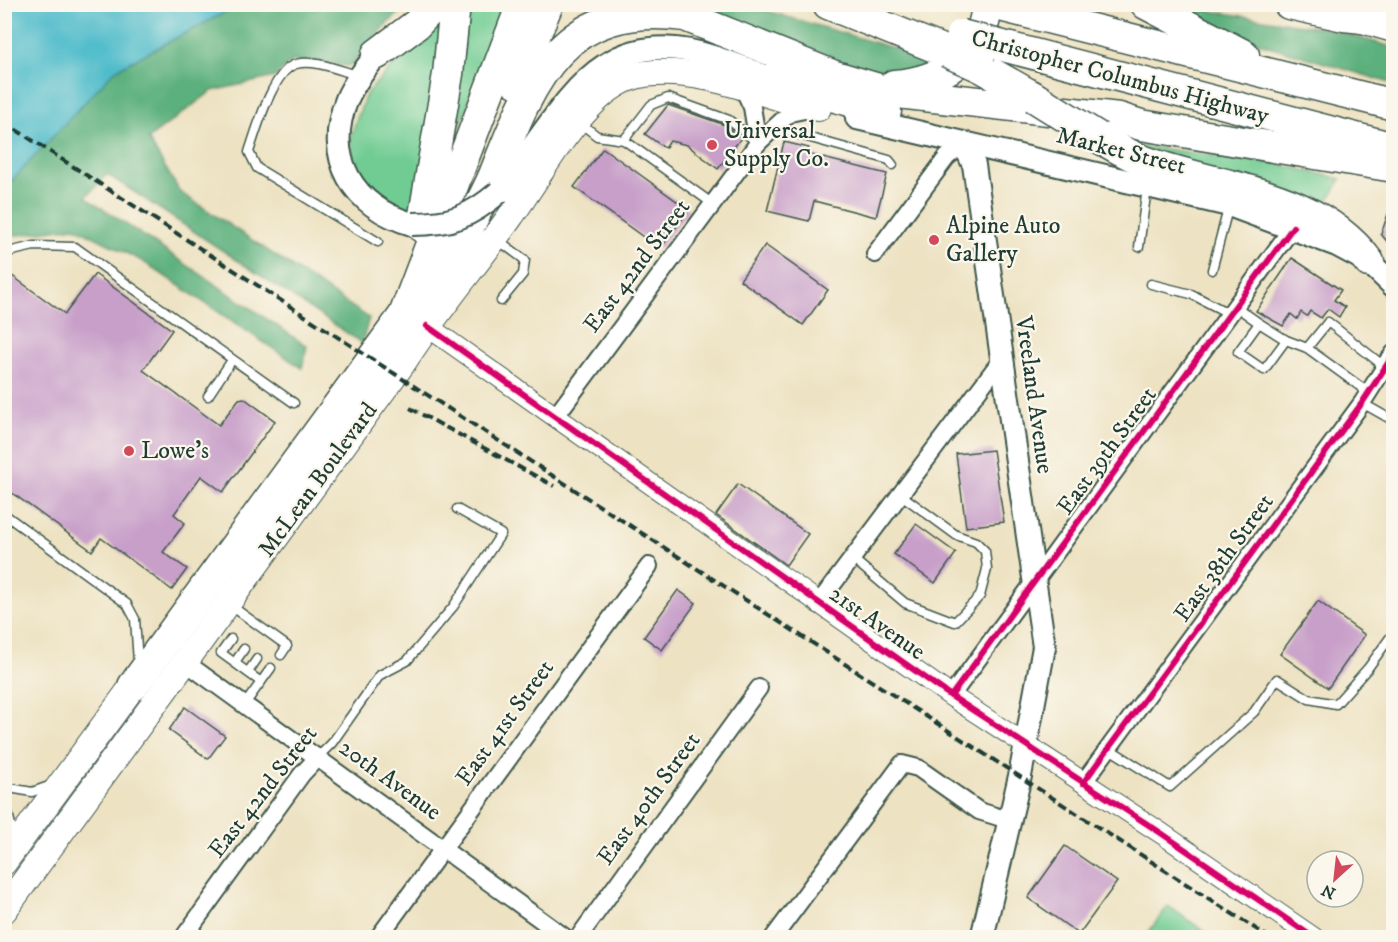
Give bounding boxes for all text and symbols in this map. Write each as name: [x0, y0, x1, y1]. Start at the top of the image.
street label: Christopher Columbus Highway: [968, 23, 1273, 131]
place label: Universal Supply Co.: [724, 116, 829, 174]
street label: Market Street: [1053, 120, 1189, 182]
marker: Universal Supply Co.: [705, 138, 719, 152]
street label: East 42nd Street: [577, 193, 697, 339]
place label: Alpine Auto Gallery: [946, 211, 1061, 269]
marker: Alpine Auto Gallery: [927, 233, 941, 247]
street label: Vreeland Avenue: [1008, 313, 1060, 476]
street label: East 39th Street: [1050, 381, 1164, 521]
street label: McLean Boulevard: [252, 397, 384, 563]
place label: Lowe's: [141, 436, 209, 466]
marker: Lowe's: [122, 444, 136, 458]
street label: East 38th Street: [1167, 488, 1281, 628]
street label: 21st Avenue: [823, 579, 931, 667]
street label: East 41st Street: [449, 654, 561, 792]
street label: East 42nd Street: [202, 719, 324, 864]
street label: East 40th Street: [591, 726, 707, 871]
street label: 20th Avenue: [333, 733, 447, 827]
north arrow: [1305, 849, 1365, 909]
text: N: [1318, 880, 1339, 903]

